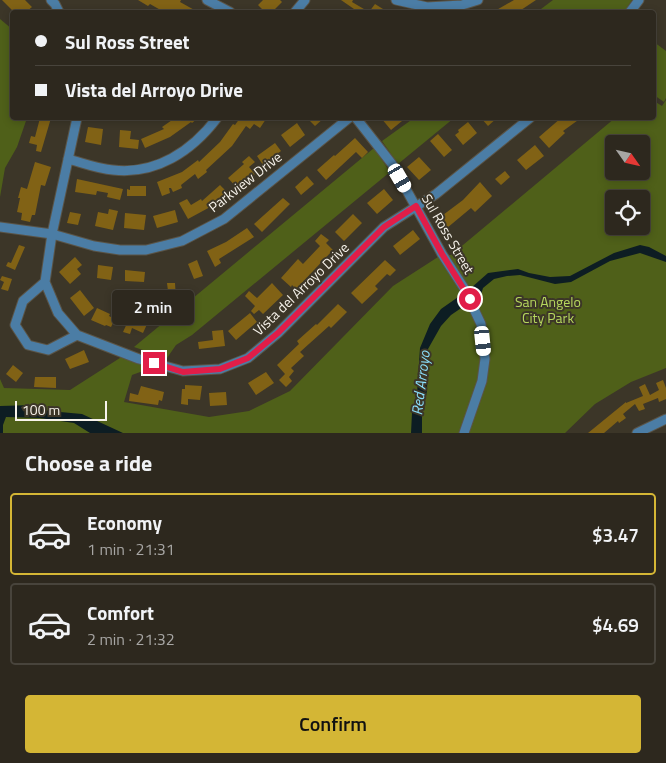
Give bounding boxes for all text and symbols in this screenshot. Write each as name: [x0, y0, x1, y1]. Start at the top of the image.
text: Sul Ross Street: [65, 27, 190, 56]
text: Vista del Arroyo Drive: [65, 75, 243, 104]
north arrow: [605, 135, 650, 180]
map controls: [605, 135, 650, 235]
street label: Parkview Drive: [204, 146, 286, 217]
car: [386, 161, 413, 195]
street label: Sul Ross Street: [417, 190, 480, 278]
button: locate: [605, 190, 650, 235]
street label: Vista del Arroyo Drive: [248, 237, 353, 340]
route start: [459, 288, 481, 310]
callout: 2 min: [113, 290, 195, 326]
park label: San Angelo City Park: [515, 291, 581, 328]
text: 2 min: [134, 295, 172, 319]
car: [473, 325, 492, 357]
water label: Red Arroyo: [405, 349, 436, 417]
route end: [143, 352, 165, 374]
scale bar: [15, 398, 108, 421]
text: 100 m: [22, 399, 60, 420]
text: Choose a ride: [25, 446, 152, 480]
text: Economy: [87, 508, 162, 537]
icon: car: [27, 512, 72, 557]
text: $3.47: [592, 520, 639, 549]
text: 1 min · 21:31: [87, 537, 175, 561]
text: Comfort: [87, 598, 154, 627]
icon: car: [27, 602, 72, 647]
text: $4.69: [592, 610, 639, 639]
text: 2 min · 21:32: [87, 627, 175, 651]
button: Confirm: [25, 695, 641, 753]

